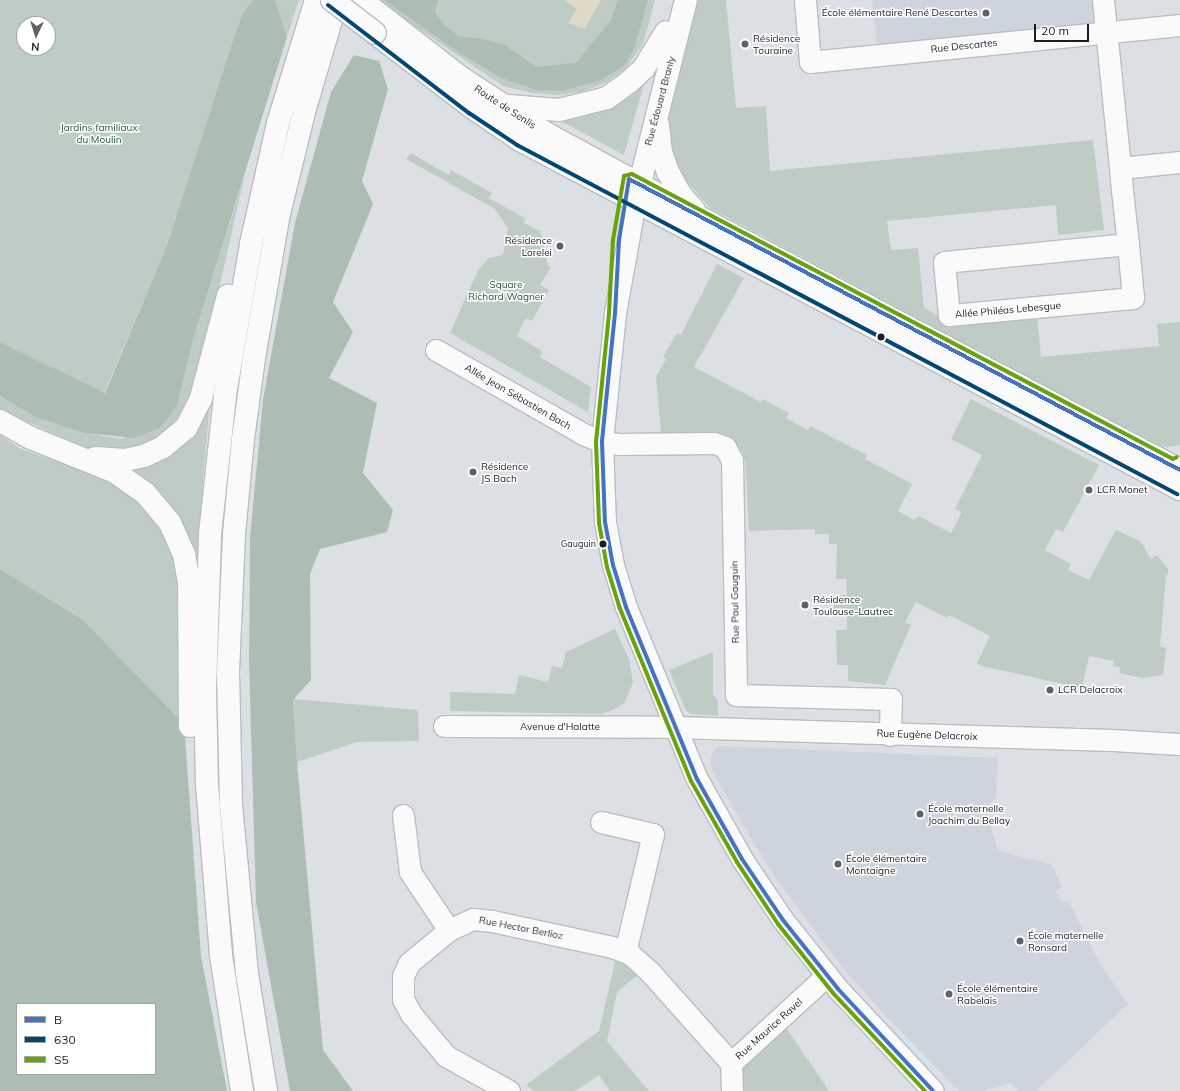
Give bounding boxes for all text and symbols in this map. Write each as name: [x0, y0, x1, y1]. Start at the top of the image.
place label: École élémentaire René Descartes: [822, 7, 978, 19]
marker: École élémentaire René Descartes: [981, 8, 991, 18]
north arrow: [16, 16, 56, 56]
scale bar: [1036, 16, 1091, 42]
text: 20 m: [1041, 23, 1069, 38]
place label: Résidence Touraine: [753, 32, 800, 56]
street label: Rue Descartes: [930, 37, 998, 55]
marker: Résidence Touraine: [740, 39, 750, 49]
text: N: [31, 40, 40, 54]
street label: Rue Édouard Branly: [642, 55, 678, 147]
street label: Route de Senlis: [472, 83, 538, 131]
park label: Jardins familiaux du Moulin: [60, 121, 138, 144]
place label: Résidence Lorelei: [505, 234, 552, 258]
marker: Résidence Lorelei: [555, 241, 565, 251]
park label: Square Richard Wagner: [468, 278, 544, 302]
street label: Allée Philéas Lebesgue: [955, 299, 1061, 321]
unlabelled marker: [876, 332, 886, 342]
street label: Allée Jean Sébastien Bach: [463, 362, 573, 432]
place label: Résidence JS Bach: [481, 460, 528, 484]
marker: Résidence JS Bach: [468, 467, 478, 477]
place label: LCR Monet: [1097, 484, 1148, 496]
marker: LCR Monet: [1084, 485, 1094, 495]
place label: Gauguin: [561, 539, 596, 549]
marker: Gauguin: [598, 539, 608, 549]
street label: Rue Paul Gauguin: [728, 560, 742, 644]
place label: Résidence Toulouse-Lautrec: [813, 593, 893, 616]
marker: Résidence Toulouse-Lautrec: [800, 600, 810, 610]
place label: LCR Delacroix: [1058, 684, 1123, 696]
marker: LCR Delacroix: [1045, 685, 1055, 695]
street label: Avenue d'Halatte: [520, 721, 600, 733]
street label: Rue Eugène Delacroix: [876, 727, 978, 743]
place label: École maternelle Joachim du Bellay: [928, 802, 1010, 826]
marker: École maternelle Joachim du Bellay: [915, 809, 925, 819]
place label: École élémentaire Montaigne: [846, 852, 927, 876]
marker: École élémentaire Montaigne: [833, 859, 843, 869]
street label: Rue Hector Berlioz: [478, 914, 564, 942]
place label: École maternelle Ronsard: [1028, 929, 1104, 952]
marker: École maternelle Ronsard: [1015, 936, 1025, 946]
place label: École élémentaire Rabelais: [957, 982, 1038, 1006]
marker: École élémentaire Rabelais: [944, 989, 954, 999]
street label: Rue Maurice Ravel: [733, 996, 805, 1062]
legend: [16, 1003, 156, 1075]
text: B: [54, 1012, 62, 1027]
text: 630: [54, 1032, 76, 1047]
text: S5: [54, 1052, 69, 1067]

